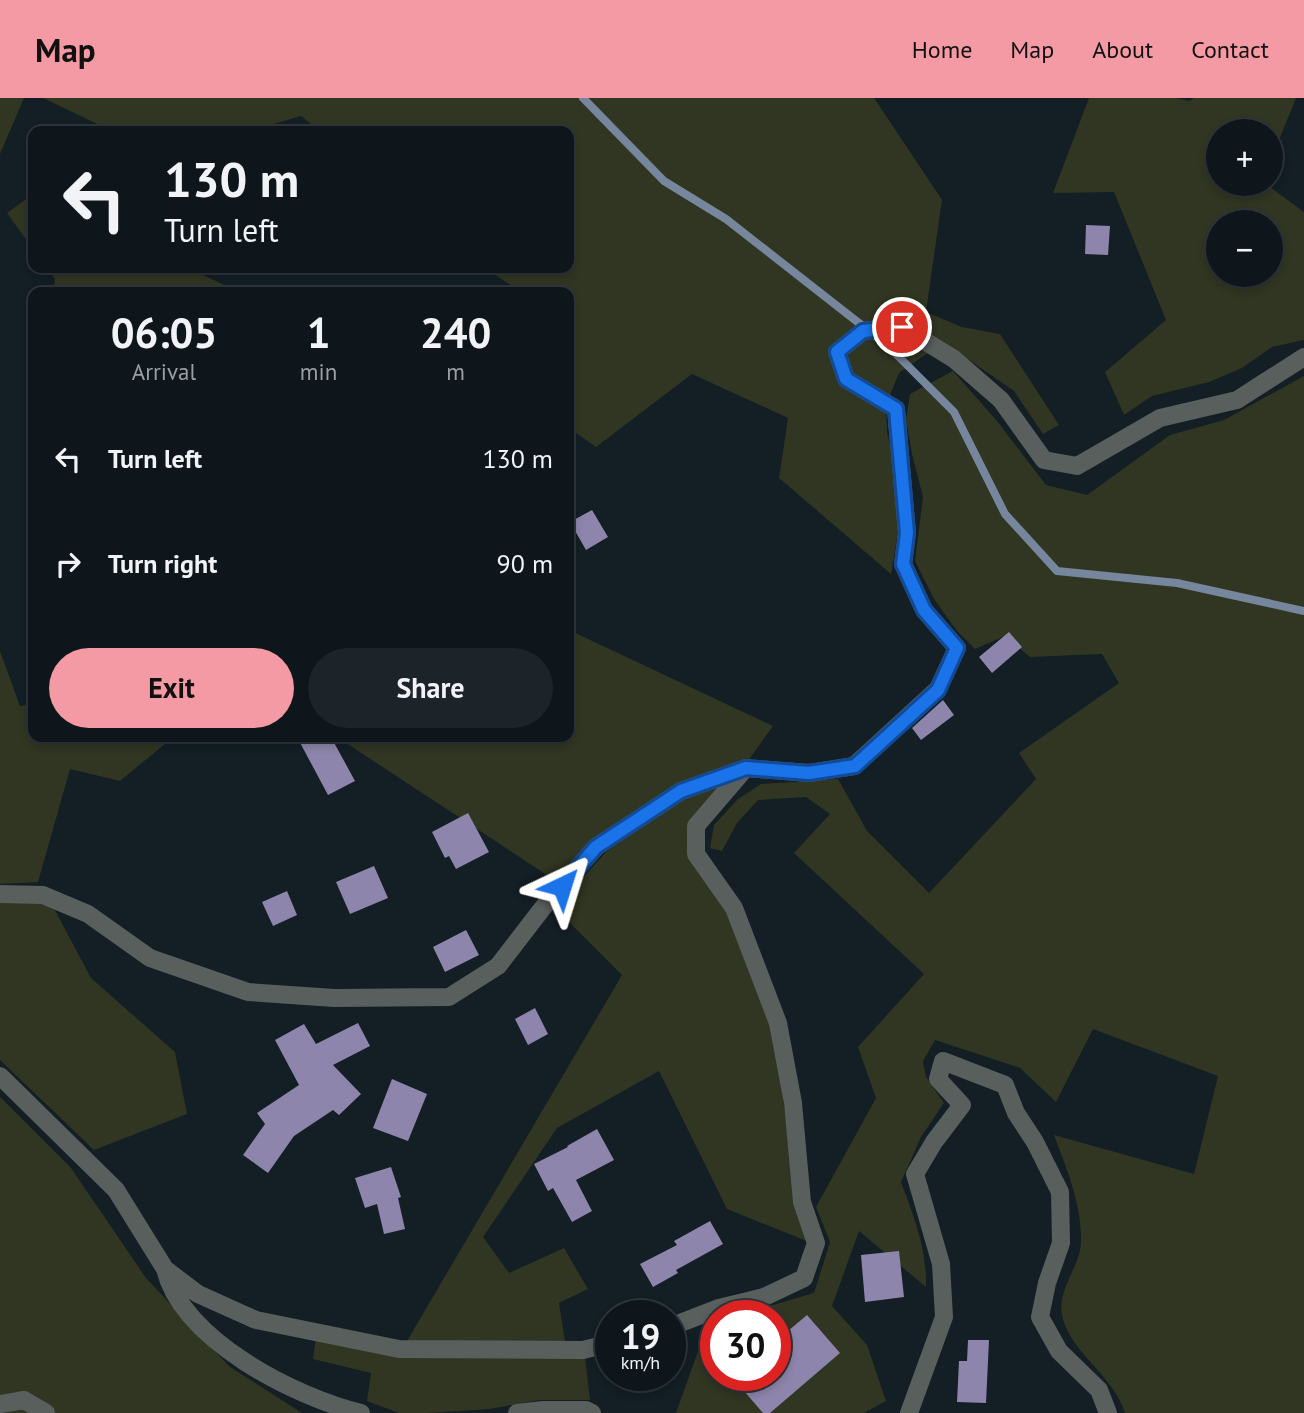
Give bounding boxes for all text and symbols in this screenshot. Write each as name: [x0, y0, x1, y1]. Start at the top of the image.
text: Map: [35, 28, 96, 71]
text: Home: [912, 34, 972, 65]
text: Map: [1010, 34, 1054, 65]
text: About: [1092, 34, 1153, 65]
text: Contact: [1191, 34, 1269, 65]
map controls: [1206, 119, 1283, 287]
button: +: [1206, 119, 1283, 196]
text: 130 m: [164, 147, 299, 211]
icon: left: [49, 154, 140, 245]
text: Turn left: [164, 209, 279, 251]
button: −: [1206, 210, 1283, 287]
pin: [872, 297, 932, 357]
text: 06:05: [111, 305, 217, 360]
text: 1: [307, 305, 330, 360]
text: 240: [420, 305, 491, 360]
icon: arrive: [883, 308, 921, 346]
text: Arrival: [132, 357, 196, 386]
text: min: [300, 357, 337, 386]
text: m: [446, 357, 465, 386]
icon: left: [49, 440, 87, 478]
text: Turn left: [108, 442, 202, 475]
text: 130 m: [482, 442, 553, 475]
icon: right: [49, 545, 87, 583]
text: Turn right: [108, 547, 217, 580]
text: 90 m: [497, 547, 553, 580]
button: Exit: [49, 648, 294, 728]
button: Share: [308, 648, 553, 728]
position arrow: [525, 849, 599, 923]
speed limit sign: 30: [700, 1300, 791, 1391]
text: 19: [621, 1313, 660, 1359]
text: km/h: [621, 1351, 660, 1374]

